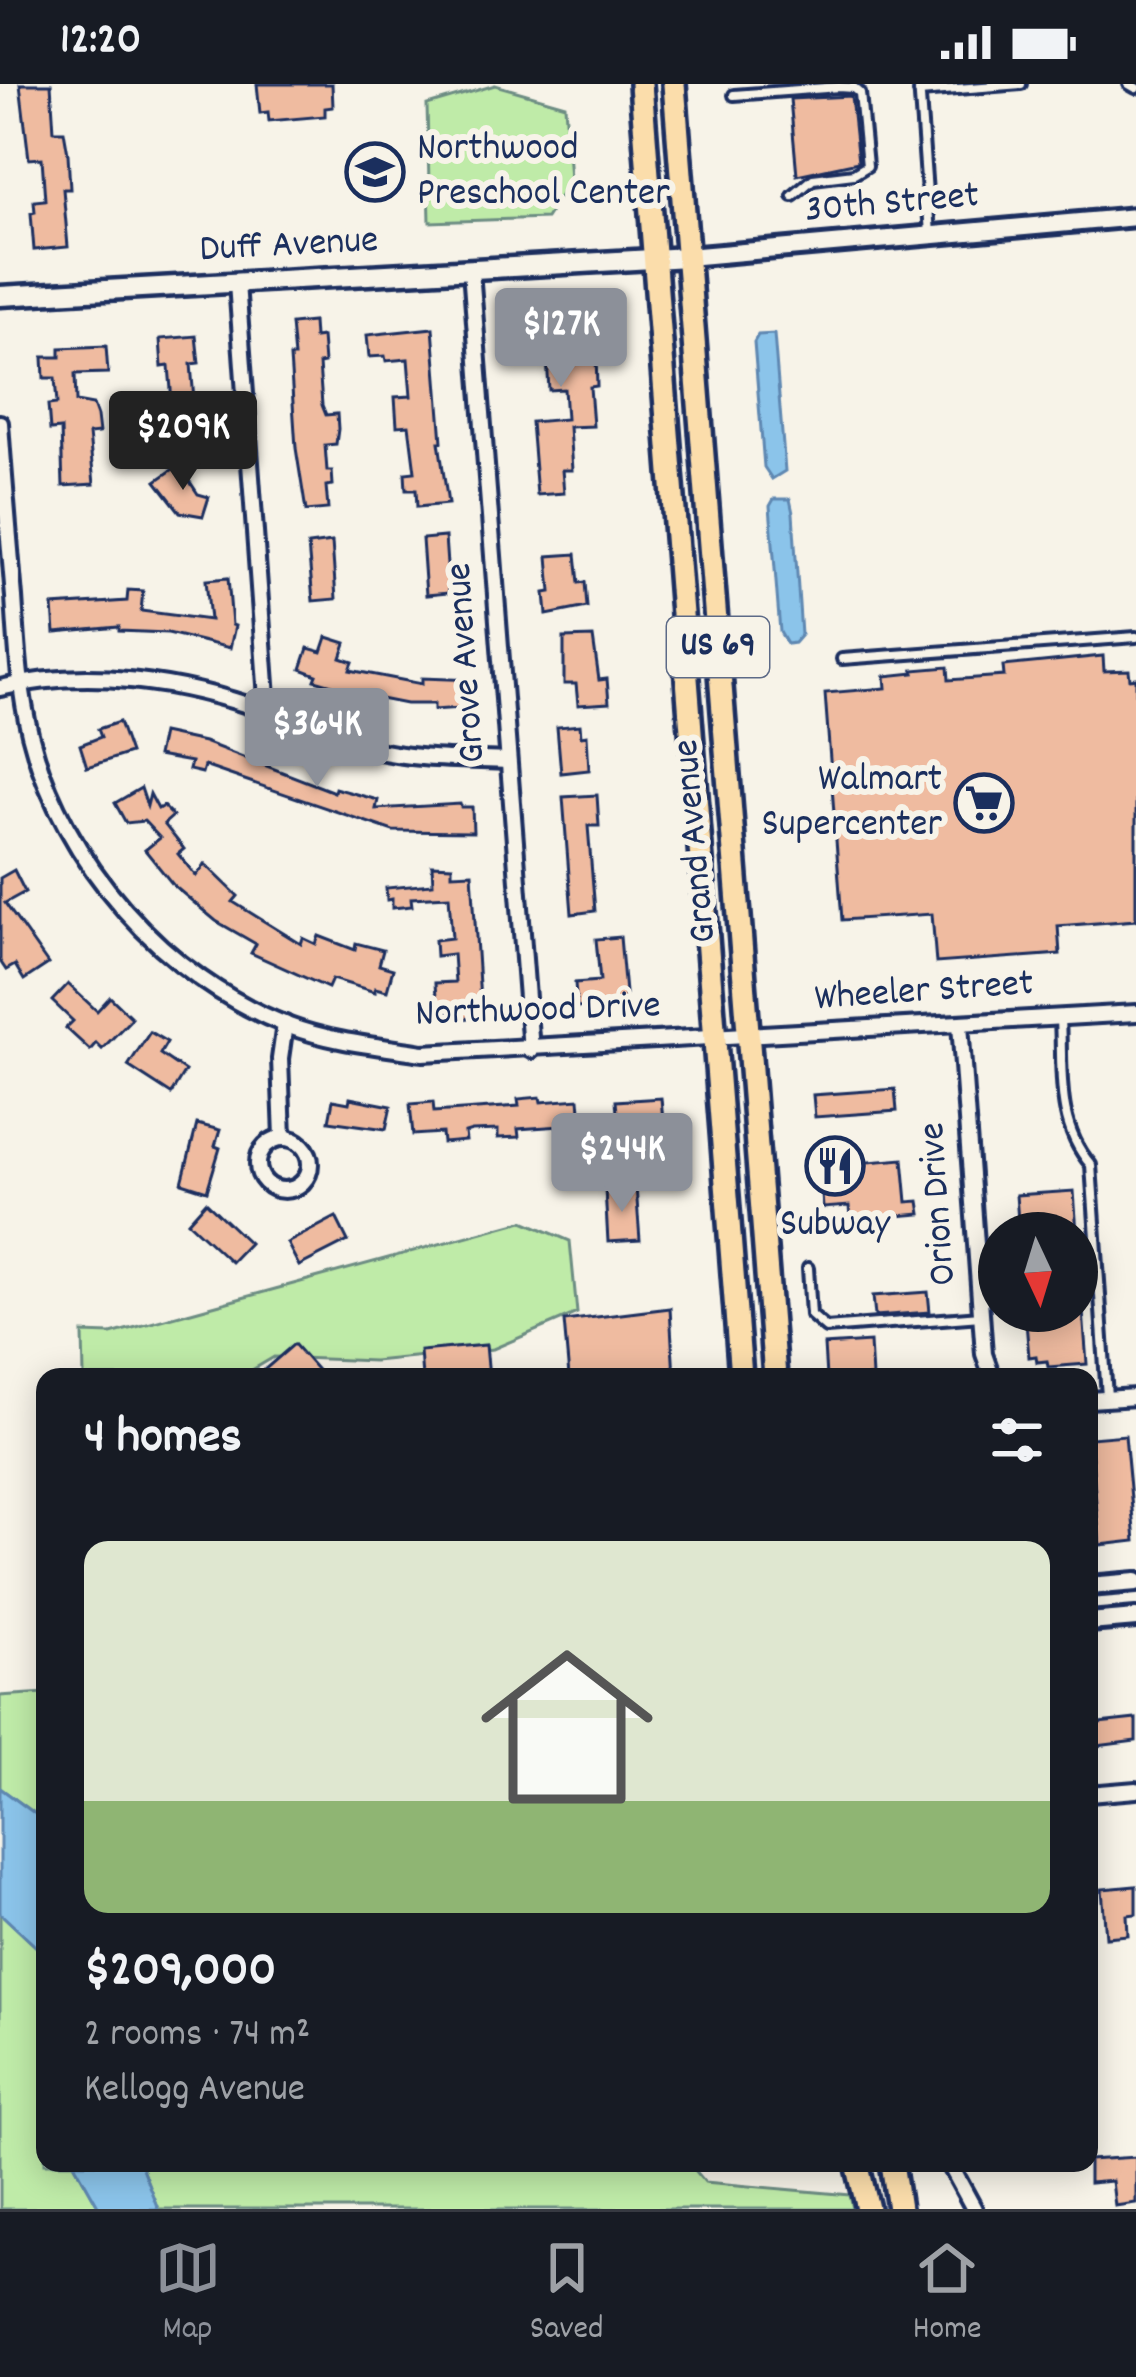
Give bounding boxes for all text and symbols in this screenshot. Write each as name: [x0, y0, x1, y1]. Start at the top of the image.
text: 12:20: [60, 10, 141, 74]
place label: Northwood Preschool Center: [417, 123, 670, 223]
school or university icon: Northwood Preschool Center: [344, 141, 406, 203]
street label: 30th Street: [803, 170, 981, 240]
street label: Duff Avenue: [198, 215, 380, 279]
pin: $127K: [477, 288, 645, 390]
text: $127K: [522, 299, 600, 354]
pin: $209K: [99, 391, 267, 493]
text: $209K: [136, 402, 230, 457]
street label: Grove Avenue: [434, 561, 502, 765]
road number: US 69: [667, 617, 769, 677]
pin: $364K: [233, 688, 401, 790]
text: $364K: [272, 699, 362, 754]
street label: Grand Avenue: [661, 737, 733, 945]
place label: Walmart Supercenter: [762, 754, 943, 854]
supermarket icon: Walmart Supercenter: [953, 772, 1015, 834]
street label: Wheeler Street: [813, 958, 1035, 1028]
street label: Northwood Drive: [414, 980, 662, 1044]
pin: $244K: [538, 1113, 706, 1215]
street label: Orion Drive: [907, 1121, 973, 1287]
text: $244K: [578, 1124, 666, 1179]
restaurant icon: Subway: [804, 1135, 866, 1197]
place label: Subway: [780, 1199, 891, 1254]
north arrow: [978, 1212, 1098, 1332]
map controls: [978, 1212, 1098, 1332]
text: 4 homes: [84, 1404, 242, 1476]
icon: filters: [984, 1407, 1050, 1473]
icon: home: [459, 1619, 675, 1835]
text: $209,000: [84, 1937, 276, 2009]
text: 2 rooms · 74 m²: [84, 2009, 310, 2064]
text: Kellogg Avenue: [84, 2064, 305, 2119]
tab: Map: [155, 2235, 221, 2354]
tab: Saved: [530, 2235, 604, 2354]
tab: Home: [913, 2235, 981, 2354]

